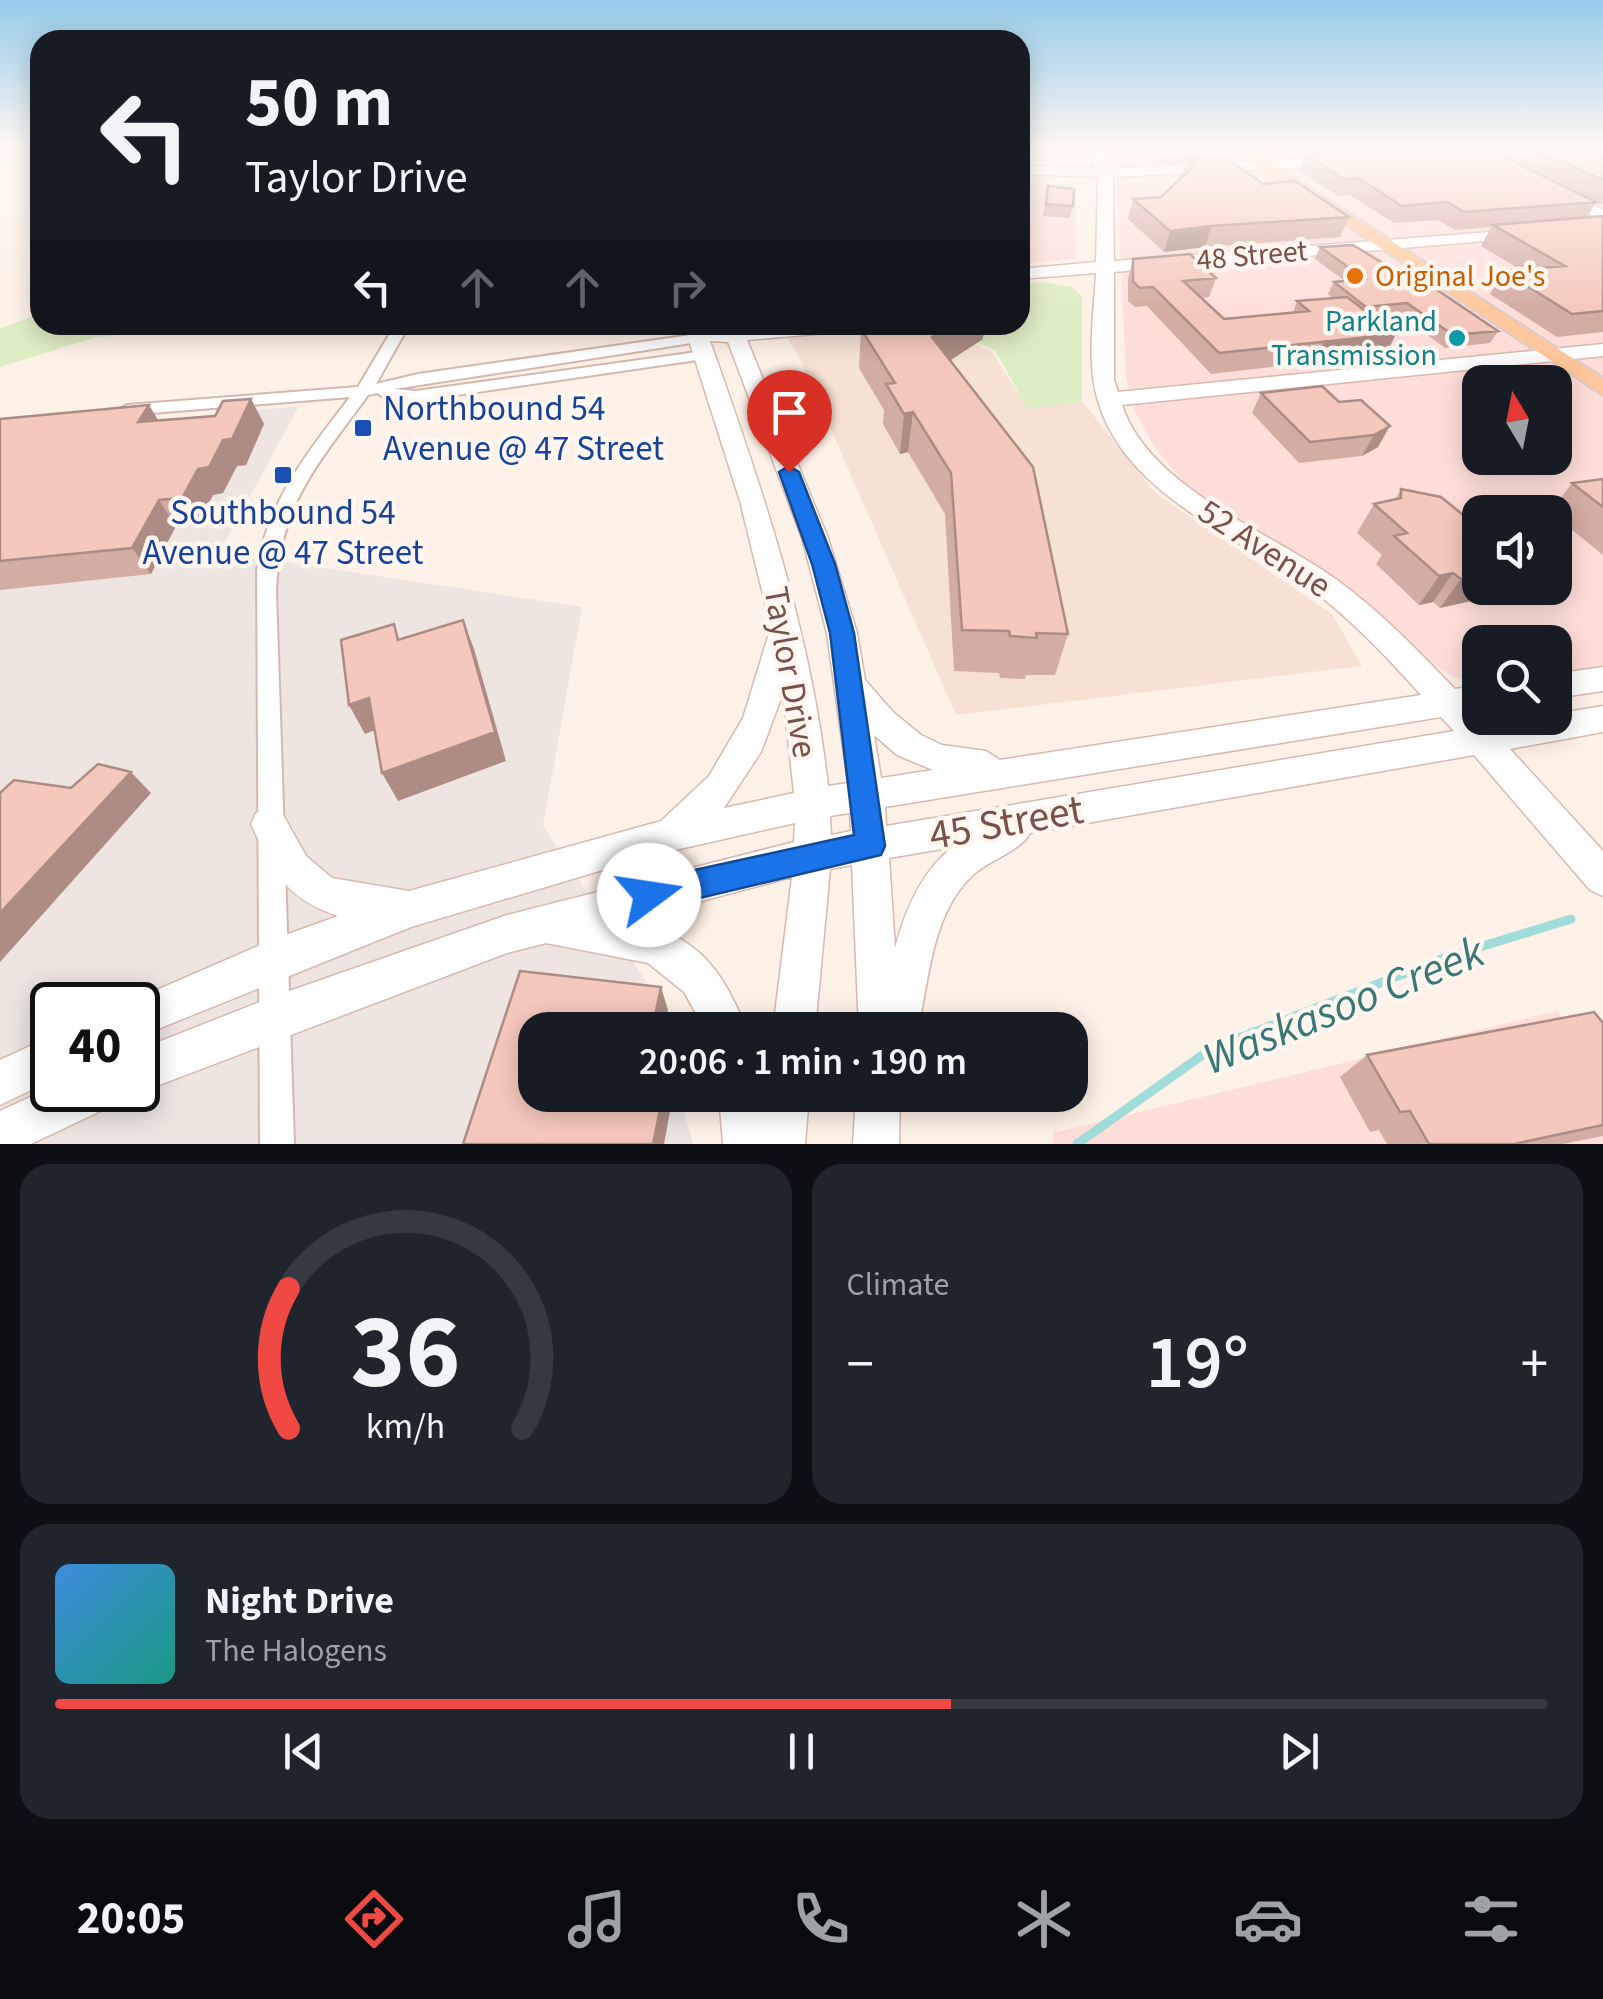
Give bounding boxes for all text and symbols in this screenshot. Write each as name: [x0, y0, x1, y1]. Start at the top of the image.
text: 50 m: [245, 53, 393, 153]
icon: left: [80, 70, 210, 200]
text: Taylor Drive: [245, 146, 468, 210]
street label: 48 Street: [1195, 229, 1309, 282]
place label: Original Joe's: [1375, 255, 1545, 298]
icon: left: [345, 260, 400, 315]
icon: ahead: [450, 260, 505, 315]
icon: ahead: [555, 260, 610, 315]
icon: right: [660, 260, 715, 315]
marker: Original Joe's: [1344, 265, 1366, 287]
place label: Parkland Transmission: [1271, 300, 1437, 377]
marker: Parkland Transmission: [1446, 327, 1468, 349]
north arrow: [1462, 365, 1572, 475]
map controls: [1462, 365, 1572, 735]
pin: [747, 370, 832, 473]
place label: Northbound 54 Avenue @ 47 Street: [383, 384, 664, 474]
icon: arrive: [762, 385, 817, 440]
marker: Northbound 54 Avenue @ 47 Street: [352, 417, 374, 439]
marker: Southbound 54 Avenue @ 47 Street: [272, 464, 294, 486]
street label: 52 Avenue: [1188, 487, 1341, 611]
place label: Southbound 54 Avenue @ 47 Street: [143, 488, 424, 578]
button: sound: [1462, 495, 1572, 605]
street label: Taylor Drive: [750, 583, 830, 762]
button: search: [1462, 625, 1572, 735]
street label: 45 Street: [925, 780, 1088, 866]
position arrow: [597, 843, 701, 947]
water label: Waskasoo Creek: [1193, 920, 1495, 1091]
speed limit sign: 40: [30, 982, 160, 1112]
text: 20:06 · 1 min · 190 m: [639, 1035, 967, 1089]
text: Climate: [847, 1262, 949, 1308]
text: 36: [351, 1280, 461, 1428]
text: 19°: [1146, 1310, 1249, 1417]
text: −: [847, 1326, 874, 1404]
text: +: [1521, 1326, 1548, 1404]
text: km/h: [366, 1401, 445, 1452]
text: Night Drive: [205, 1574, 394, 1628]
text: The Halogens: [205, 1628, 387, 1674]
icon: previous: [276, 1724, 331, 1779]
icon: pause: [774, 1724, 829, 1779]
icon: next: [1272, 1724, 1327, 1779]
icon: directions: [339, 1884, 409, 1954]
icon: music: [562, 1884, 632, 1954]
icon: phone: [786, 1884, 856, 1954]
icon: climate: [1009, 1884, 1079, 1954]
icon: car: [1233, 1884, 1303, 1954]
icon: filters: [1456, 1884, 1526, 1954]
text: 20:05: [77, 1887, 185, 1951]

